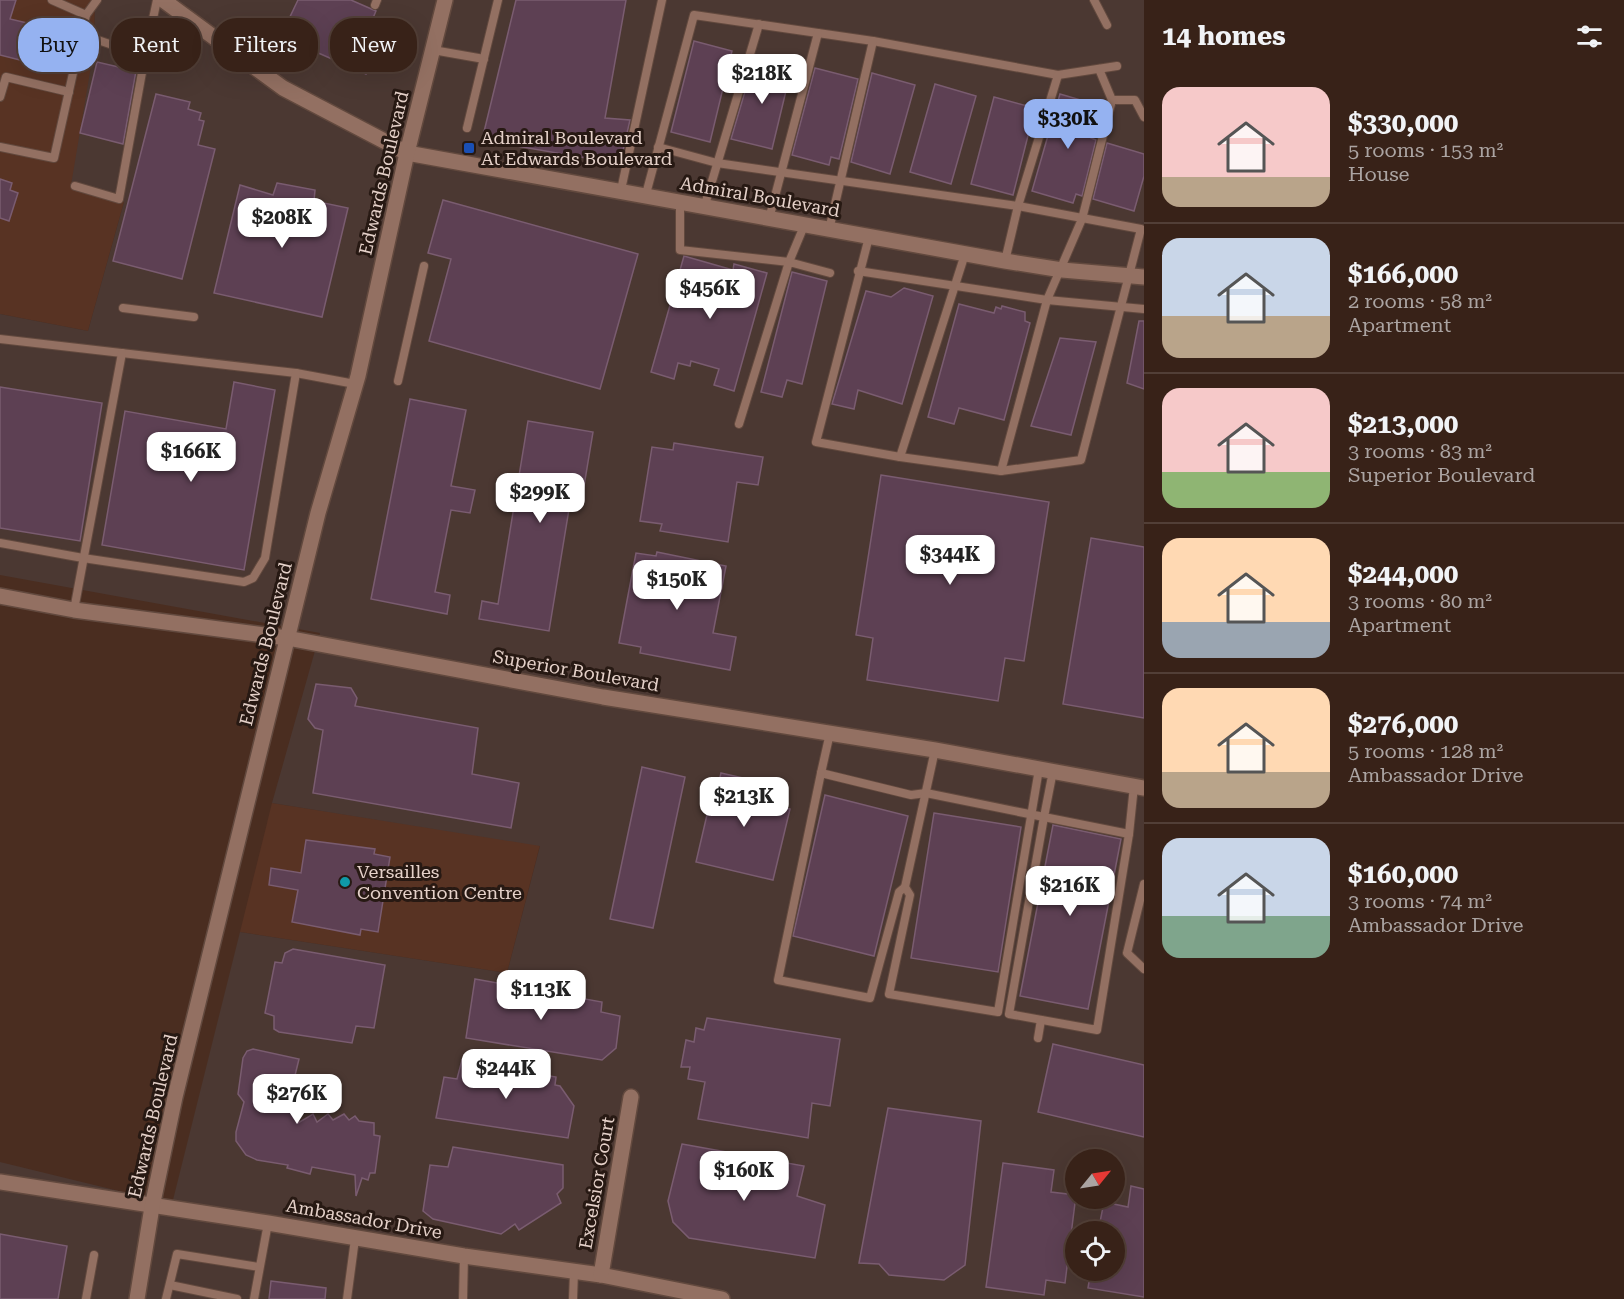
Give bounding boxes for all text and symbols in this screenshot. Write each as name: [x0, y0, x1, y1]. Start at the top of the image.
chip: Buy: [18, 18, 99, 72]
chip: Rent: [111, 18, 201, 72]
chip: Filters: [213, 18, 318, 72]
chip: New: [330, 18, 417, 72]
icon: filters: [1573, 20, 1606, 53]
text: 14 homes: [1162, 21, 1286, 51]
pin: $218K: [720, 54, 804, 105]
text: $218K: [732, 61, 792, 85]
street label: Edwards Boulevard: [354, 88, 413, 257]
pin: $330K: [1026, 99, 1110, 150]
text: $330K: [1038, 106, 1098, 130]
text: $330,000: [1348, 108, 1458, 138]
icon: home: [1210, 111, 1282, 183]
place label: Admiral Boulevard At Edwards Boulevard: [481, 127, 673, 169]
text: 5 rooms · 153 m²: [1348, 138, 1503, 162]
marker: Admiral Boulevard At Edwards Boulevard: [462, 141, 476, 155]
text: House: [1348, 162, 1410, 186]
street label: Admiral Boulevard: [679, 172, 842, 221]
pin: $208K: [240, 198, 324, 249]
text: $208K: [252, 205, 312, 229]
text: $166,000: [1348, 259, 1458, 289]
icon: home: [1210, 262, 1282, 334]
pin: $456K: [668, 269, 752, 320]
text: $456K: [680, 276, 740, 300]
text: 2 rooms · 58 m²: [1348, 289, 1492, 313]
text: Apartment: [1348, 313, 1451, 337]
text: $213,000: [1348, 409, 1458, 439]
icon: home: [1210, 412, 1282, 484]
pin: $166K: [149, 432, 233, 483]
text: $166K: [161, 439, 221, 463]
text: 3 rooms · 83 m²: [1348, 439, 1492, 463]
text: Superior Boulevard: [1348, 463, 1535, 487]
pin: $299K: [498, 473, 582, 524]
text: $299K: [510, 480, 570, 504]
pin: $344K: [908, 535, 992, 586]
text: $344K: [920, 542, 980, 566]
text: $244,000: [1348, 559, 1458, 589]
street label: Edwards Boulevard: [235, 560, 296, 728]
pin: $150K: [635, 560, 719, 611]
icon: home: [1210, 562, 1282, 634]
text: $150K: [647, 567, 707, 591]
text: 3 rooms · 80 m²: [1348, 589, 1492, 613]
text: Apartment: [1348, 613, 1451, 637]
street label: Superior Boulevard: [491, 646, 661, 696]
text: $276,000: [1348, 709, 1458, 739]
icon: home: [1210, 712, 1282, 784]
text: 5 rooms · 128 m²: [1348, 739, 1503, 763]
text: Ambassador Drive: [1348, 763, 1524, 787]
pin: $213K: [702, 777, 786, 828]
text: $213K: [714, 784, 774, 808]
text: $160,000: [1348, 859, 1458, 889]
place label: Versailles Convention Centre: [357, 861, 522, 903]
icon: home: [1210, 862, 1282, 934]
pin: $216K: [1028, 866, 1112, 917]
text: $216K: [1040, 873, 1100, 897]
marker: Versailles Convention Centre: [338, 875, 352, 889]
text: 3 rooms · 74 m²: [1348, 889, 1492, 913]
text: Ambassador Drive: [1348, 913, 1524, 937]
pin: $113K: [499, 970, 583, 1021]
text: $113K: [511, 977, 571, 1001]
street label: Edwards Boulevard: [123, 1031, 182, 1200]
pin: $244K: [464, 1049, 548, 1100]
text: $244K: [476, 1056, 536, 1080]
pin: $276K: [255, 1074, 339, 1125]
text: $276K: [267, 1081, 327, 1105]
street label: Excelsior Court: [575, 1115, 619, 1251]
north arrow: [1065, 1149, 1125, 1209]
map controls: [1065, 1149, 1125, 1281]
pin: $160K: [702, 1151, 786, 1202]
text: $160K: [714, 1158, 774, 1182]
street label: Ambassador Drive: [284, 1194, 444, 1243]
button: locate: [1065, 1221, 1125, 1281]

